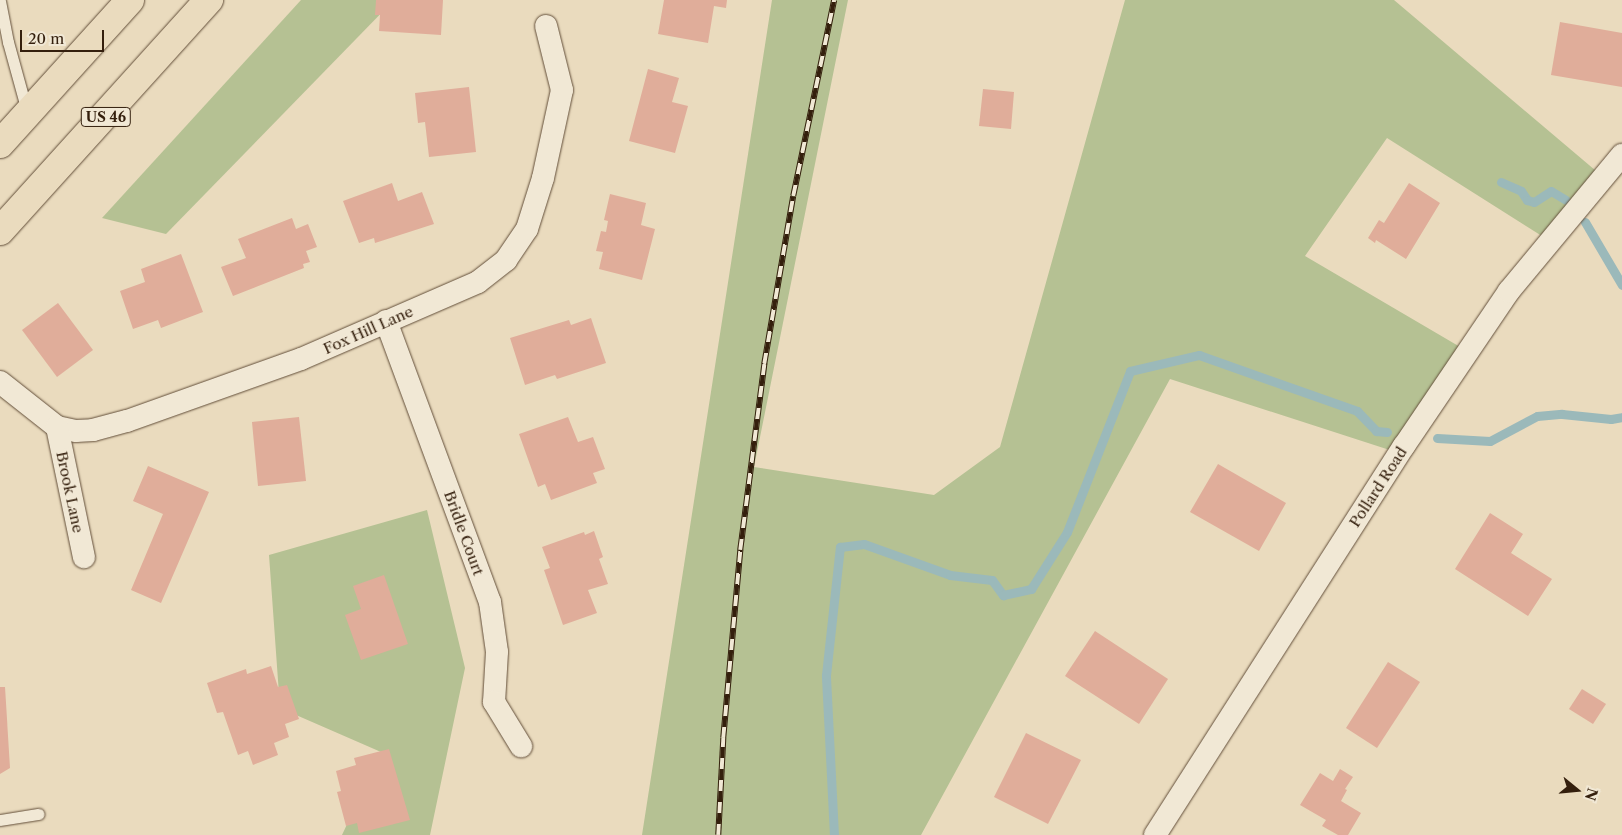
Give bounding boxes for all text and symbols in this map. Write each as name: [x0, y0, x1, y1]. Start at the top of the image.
scale bar: [22, 20, 106, 52]
text: 20 m: [28, 29, 64, 48]
road number: US 46: [80, 105, 132, 128]
street label: Fox Hill Lane: [320, 302, 416, 358]
street label: Pollard Road: [1345, 444, 1411, 530]
street label: Brook Lane: [53, 449, 87, 535]
street label: Bridle Court: [440, 488, 488, 578]
north arrow: [1552, 765, 1602, 815]
text: N: [1581, 786, 1602, 803]

